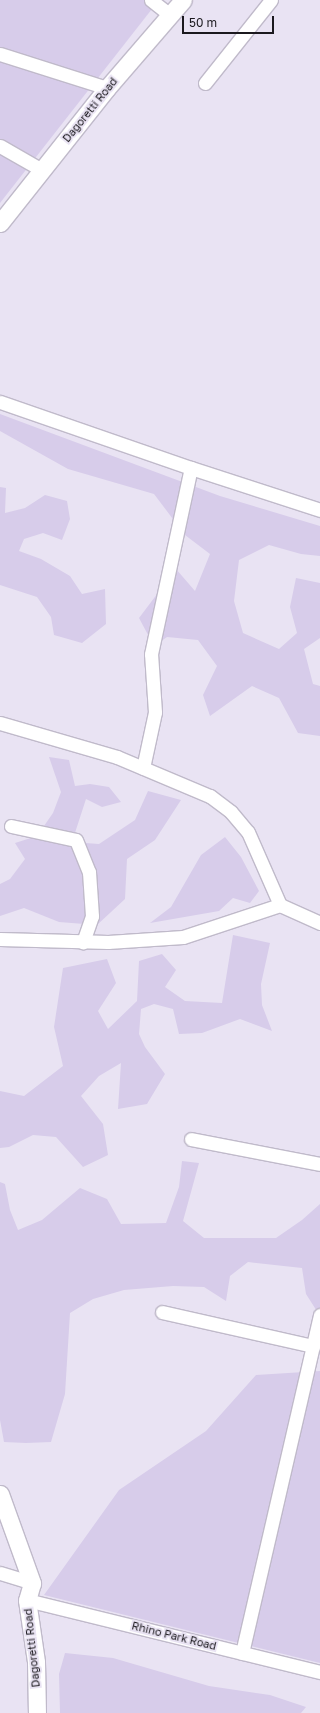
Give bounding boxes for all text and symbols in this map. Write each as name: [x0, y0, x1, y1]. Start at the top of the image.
scale bar: [184, 8, 276, 34]
text: 50 m: [189, 15, 217, 30]
street label: Dagoretti Road: [60, 75, 120, 145]
street label: Dagoretti Road: [21, 1608, 43, 1688]
street label: Rhino Park Road: [130, 1619, 218, 1653]

